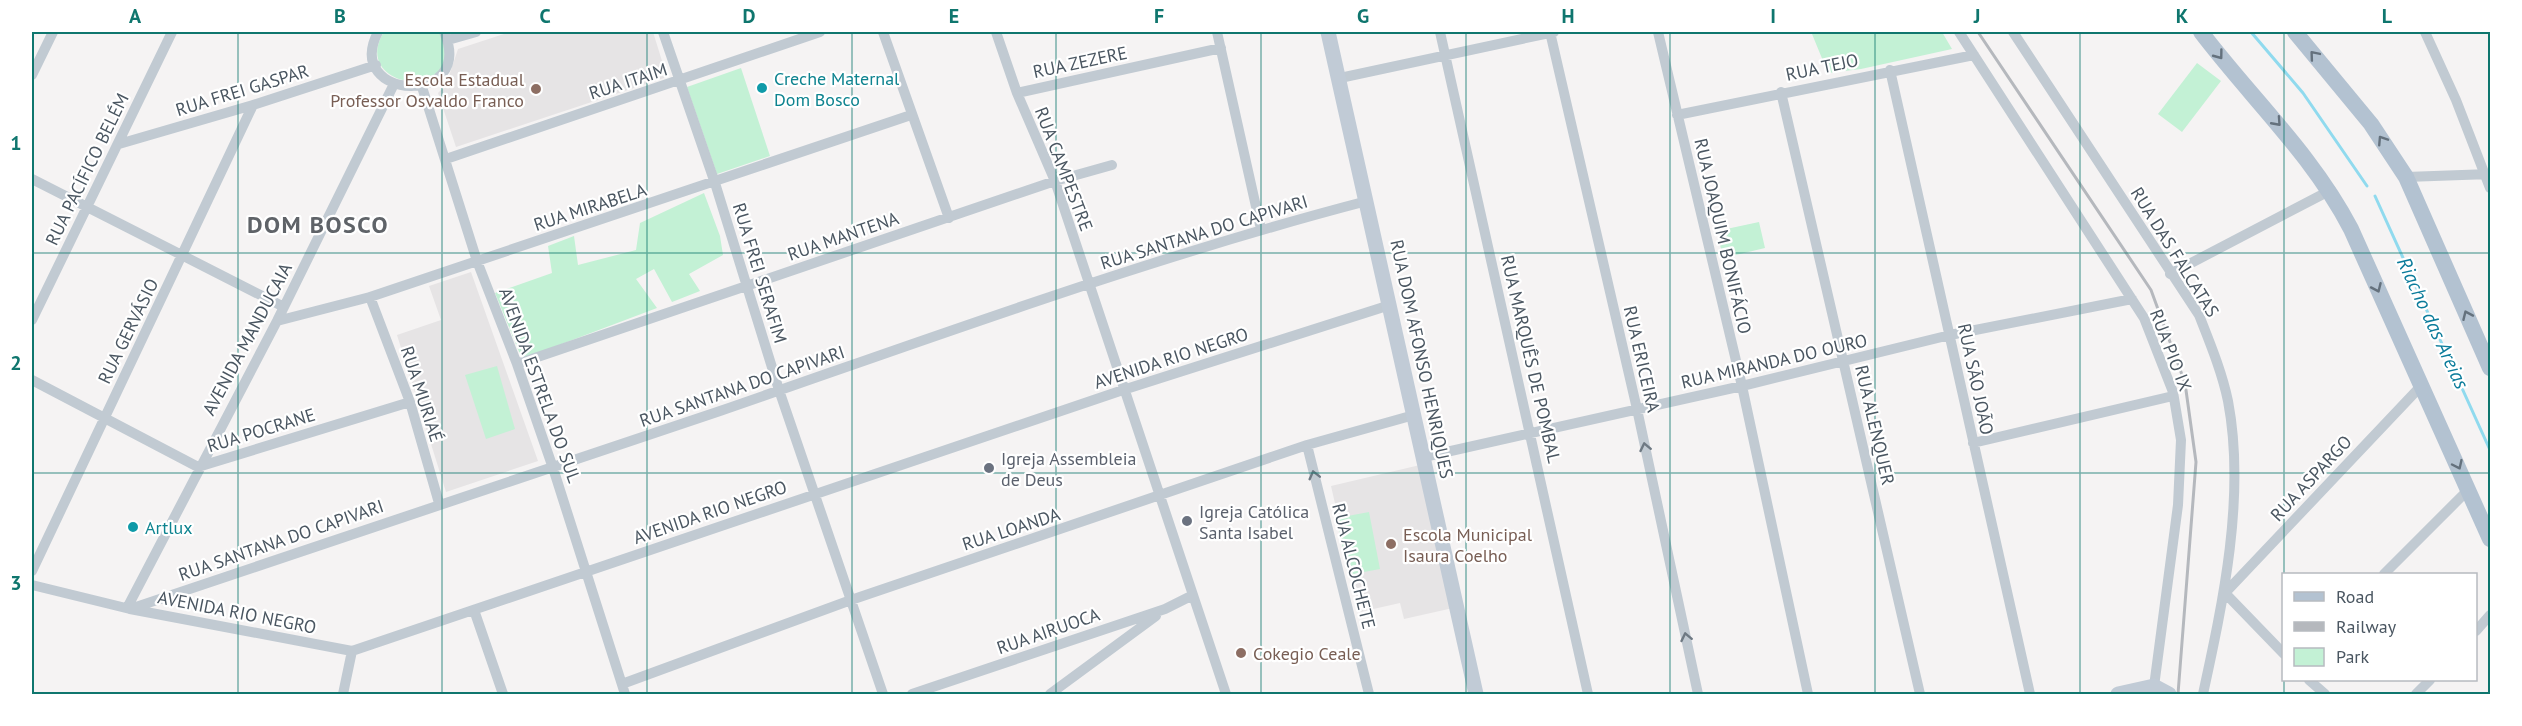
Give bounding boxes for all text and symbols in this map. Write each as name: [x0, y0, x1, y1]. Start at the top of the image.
text: A: [129, 3, 142, 29]
text: B: [334, 3, 346, 29]
text: C: [539, 3, 551, 29]
text: D: [743, 3, 756, 29]
text: E: [949, 3, 959, 29]
text: F: [1154, 3, 1164, 29]
text: G: [1357, 3, 1369, 29]
text: H: [1561, 3, 1575, 29]
text: I: [1770, 3, 1776, 29]
text: J: [1973, 3, 1980, 29]
text: K: [2176, 3, 2189, 29]
text: L: [2382, 3, 2393, 29]
street label: RUA ZEZERE: [1031, 41, 1129, 83]
street label: RUA TEJO: [1784, 48, 1860, 86]
one-way arrow: [2212, 49, 2223, 60]
one-way arrow: [2311, 51, 2322, 62]
street label: RUA ITAIM: [586, 58, 670, 104]
street label: RUA FREI GASPAR: [173, 59, 312, 121]
place label: Creche Maternal Dom Bosco: [774, 67, 900, 111]
place label: Escola Estadual Professor Osvaldo Franco: [330, 68, 525, 112]
marker: Creche Maternal Dom Bosco: [755, 81, 769, 95]
marker: Escola Estadual Professor Osvaldo Franco: [529, 82, 543, 96]
street label: RUA PACÍFICO BELÉM: [40, 89, 134, 249]
street label: RUA CAMPESTRE: [1030, 104, 1098, 234]
one-way arrow: [2269, 115, 2280, 126]
text: 1: [10, 130, 22, 156]
street label: RUA JOAQUIM BONIFÁCIO: [1689, 136, 1757, 336]
one-way arrow: [2378, 136, 2389, 147]
street label: RUA MIRABELA: [531, 178, 650, 236]
street label: RUA DAS FALCATAS: [2126, 183, 2224, 321]
street label: RUA SANTANA DO CAPIVARI: [1098, 189, 1310, 275]
street label: RUA FREI SERAFIM: [728, 200, 792, 346]
street label: RUA MANTENA: [784, 206, 902, 266]
district label: DOM BOSCO: [247, 209, 389, 240]
street label: RUA DOM AFONSO HENRIQUES: [1385, 237, 1459, 481]
street label: RUA MARQUÊS DE POMBAL: [1496, 253, 1566, 465]
water label: Riacho das Areias: [2391, 253, 2475, 393]
street label: AVENIDA MANDUCAIA: [197, 258, 297, 419]
street label: RUA GERVÁSIO: [93, 274, 163, 388]
one-way arrow: [2370, 281, 2382, 292]
street label: AVENIDA ESTRELA DO SUL: [494, 284, 586, 486]
street label: RUA ERICEIRA: [1619, 304, 1666, 415]
street label: RUA PIO IX: [2145, 306, 2197, 394]
one-way arrow: [2462, 310, 2474, 321]
street label: RUA SÃO JOÃO: [1953, 321, 1999, 437]
street label: AVENIDA RIO NEGRO: [1091, 322, 1251, 394]
street label: RUA MIRANDA DO OURO: [1679, 328, 1869, 394]
street label: RUA SANTANA DO CAPIVARI: [636, 340, 848, 432]
street label: RUA MURIAÉ: [396, 343, 448, 445]
text: 2: [10, 350, 22, 376]
street label: RUA ALENQUER: [1850, 363, 1900, 488]
street label: RUA POCRANE: [204, 403, 318, 457]
street label: RUA ASPARGO: [2265, 430, 2357, 526]
one-way arrow: [1639, 442, 1652, 452]
place label: Igreja Assembleia de Deus: [1001, 447, 1136, 491]
one-way arrow: [2450, 459, 2462, 470]
marker: Igreja Assembleia de Deus: [982, 461, 996, 475]
one-way arrow: [1309, 470, 1321, 481]
street label: AVENIDA RIO NEGRO: [630, 475, 790, 549]
street label: RUA SANTANA DO CAPIVARI: [175, 494, 387, 586]
place label: Igreja Católica Santa Isabel: [1199, 500, 1309, 544]
street label: RUA ALCOCHETE: [1327, 501, 1381, 631]
street label: RUA LOANDA: [959, 502, 1063, 556]
marker: Igreja Católica Santa Isabel: [1180, 514, 1194, 528]
place label: Artlux: [145, 516, 193, 539]
marker: Artlux: [126, 520, 140, 534]
place label: Escola Municipal Isaura Coelho: [1403, 523, 1533, 567]
marker: Escola Municipal Isaura Coelho: [1384, 537, 1398, 551]
text: 3: [10, 570, 22, 596]
legend: [2282, 573, 2477, 681]
street label: AVENIDA RIO NEGRO: [156, 585, 318, 639]
text: Road: [2336, 585, 2374, 608]
street label: RUA AIRUOCA: [994, 603, 1103, 659]
text: Railway: [2336, 615, 2397, 638]
one-way arrow: [1680, 633, 1693, 643]
place label: Cokegio Ceale: [1253, 642, 1361, 665]
text: Park: [2336, 645, 2369, 668]
marker: Cokegio Ceale: [1234, 646, 1248, 660]

